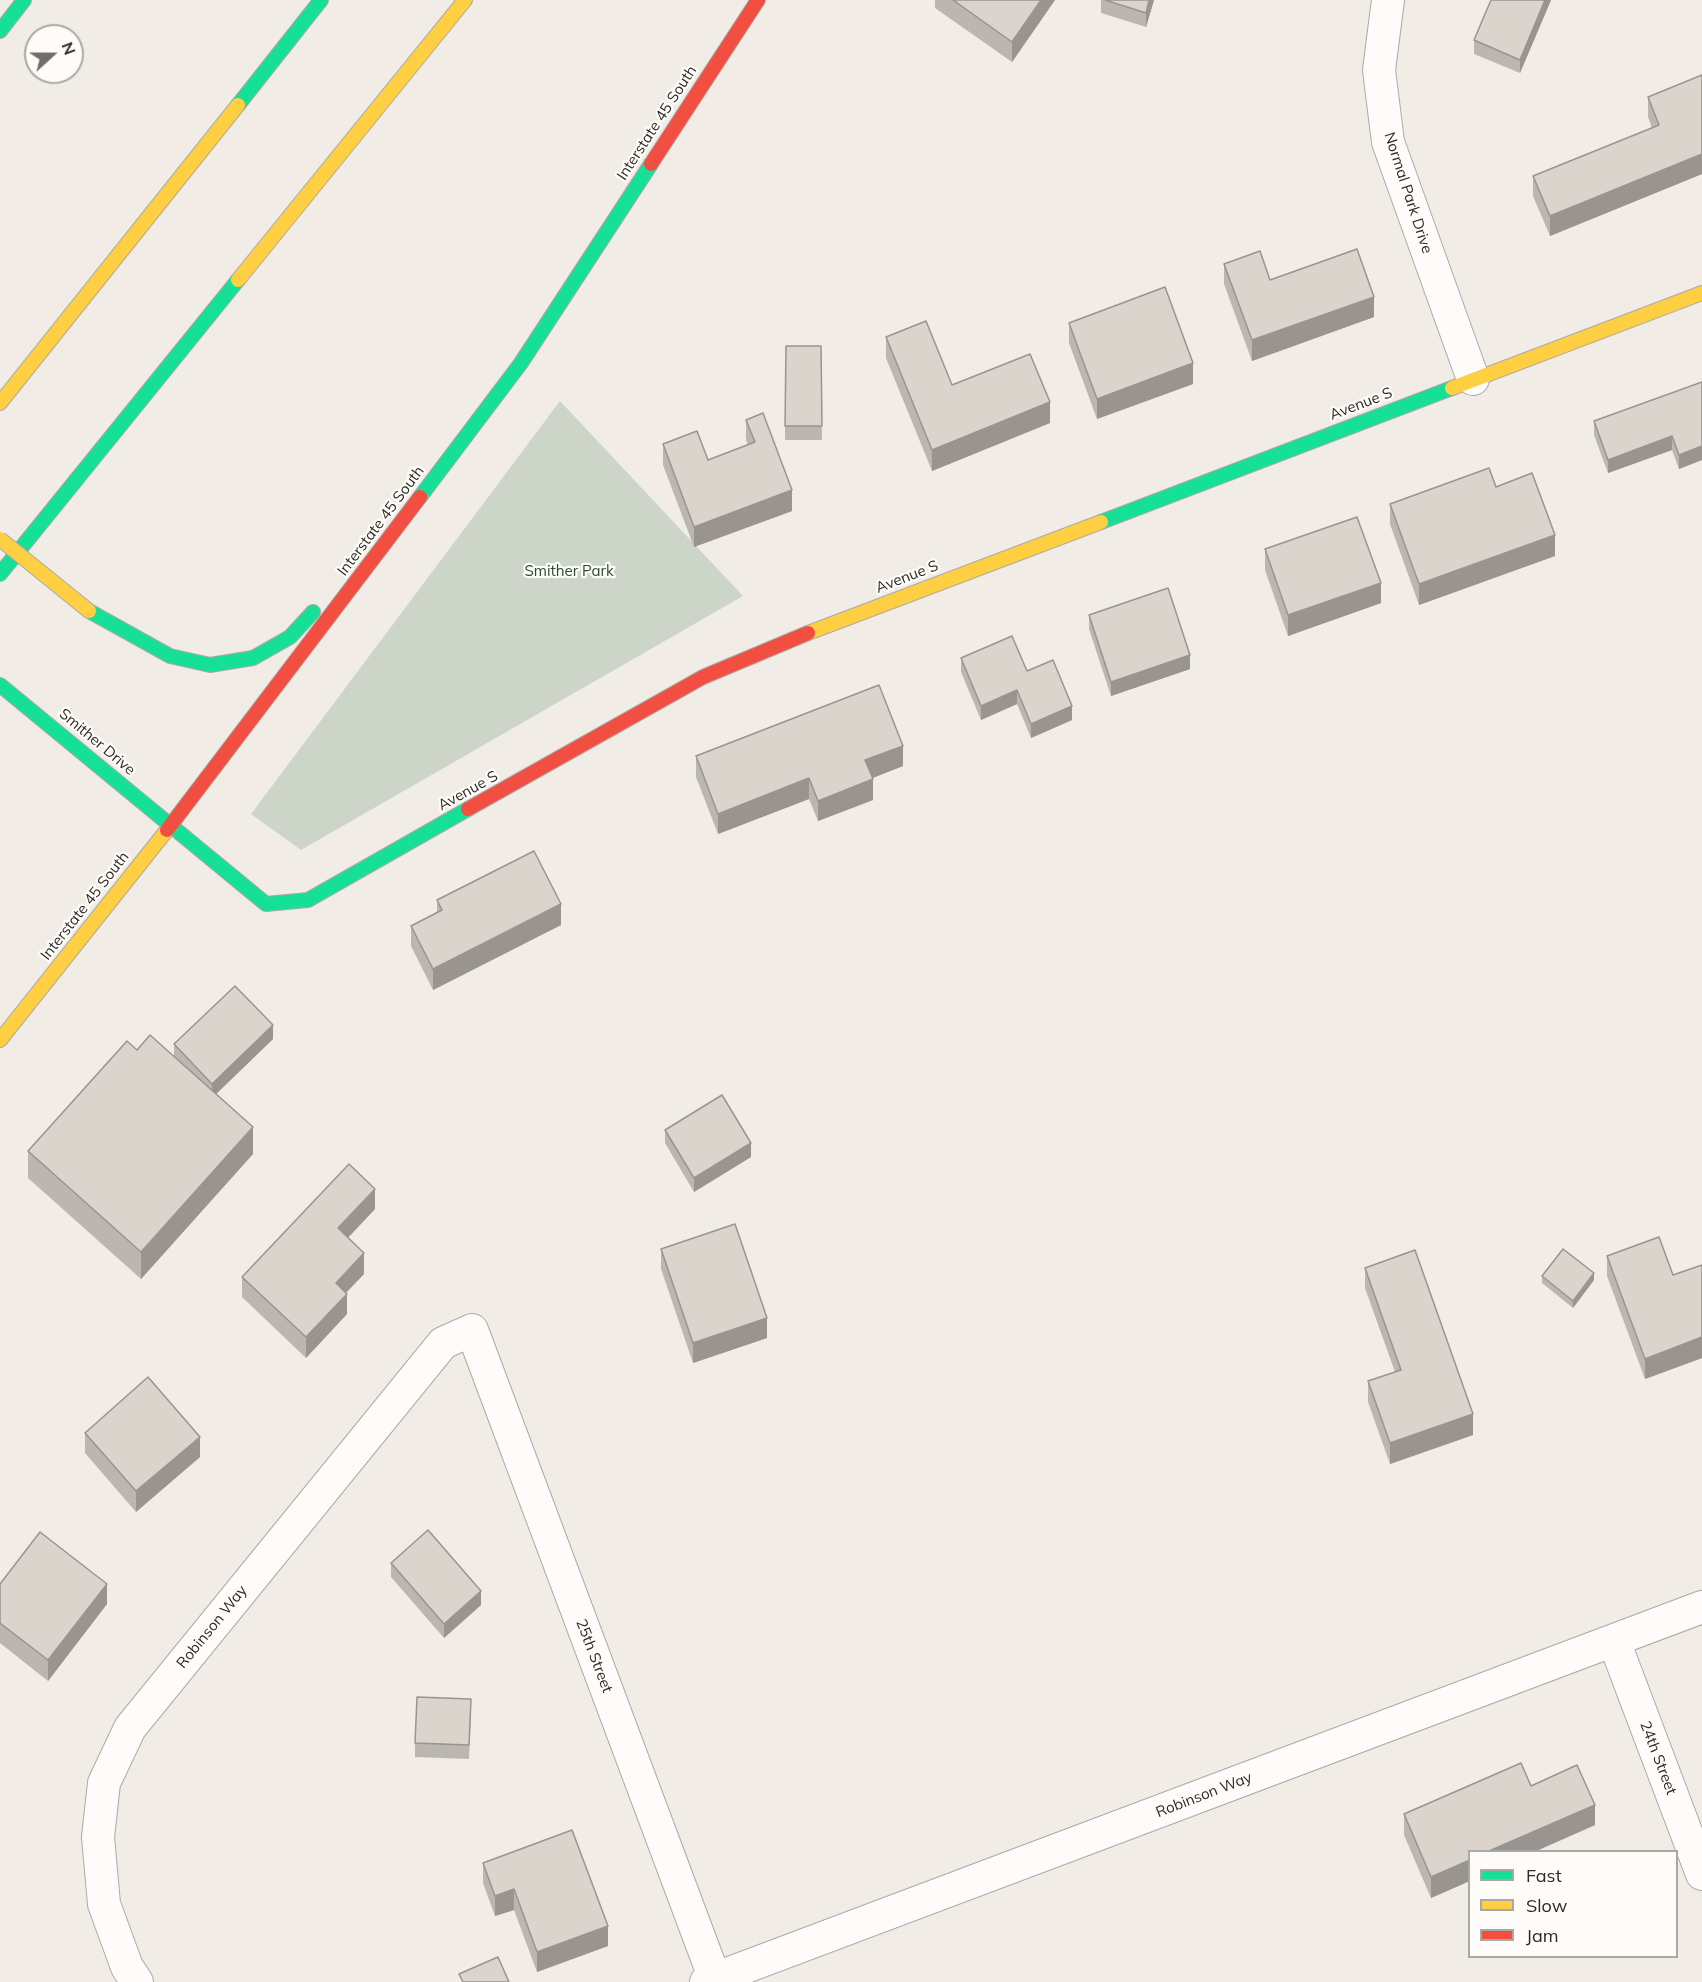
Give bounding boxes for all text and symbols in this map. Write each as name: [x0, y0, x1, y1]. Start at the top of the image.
north arrow: [24, 24, 84, 84]
text: N: [57, 39, 80, 57]
street label: Interstate 45 South: [613, 62, 701, 184]
street label: Normal Park Drive: [1380, 130, 1436, 256]
street label: Avenue S: [1327, 384, 1395, 424]
street label: Interstate 45 South: [334, 463, 428, 579]
street label: Avenue S: [873, 557, 941, 597]
park label: Smither Park: [524, 562, 614, 580]
street label: Smither Drive: [55, 705, 139, 779]
street label: Avenue S: [435, 767, 501, 815]
street label: Interstate 45 South: [37, 848, 133, 964]
street label: Robinson Way: [173, 1582, 251, 1672]
street label: 25th Street: [572, 1617, 616, 1695]
street label: 24th Street: [1636, 1719, 1680, 1797]
street label: Robinson Way: [1153, 1768, 1255, 1822]
legend: [1468, 1850, 1678, 1958]
text: Fast: [1526, 1864, 1562, 1887]
text: Slow: [1526, 1894, 1567, 1917]
text: Jam: [1526, 1924, 1559, 1947]

